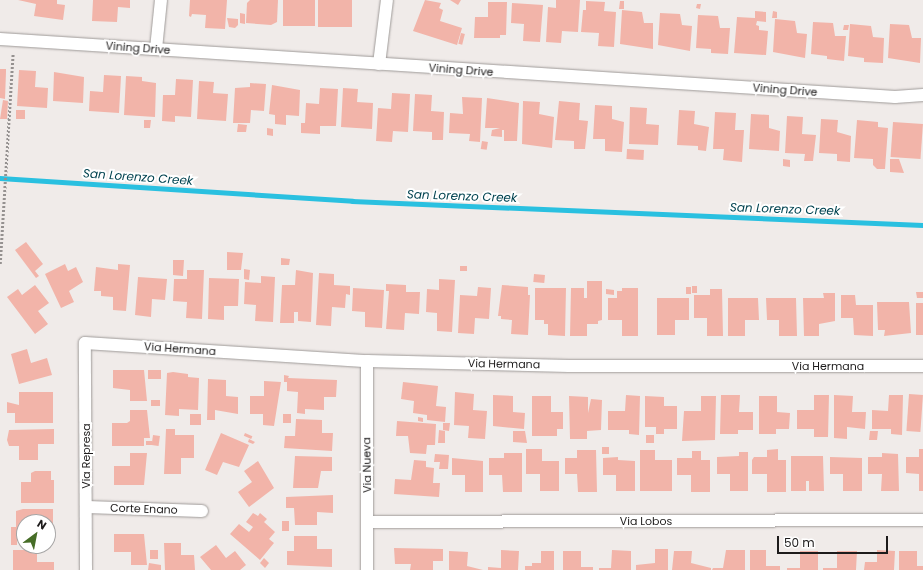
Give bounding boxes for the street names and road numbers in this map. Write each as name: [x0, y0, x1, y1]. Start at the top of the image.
street label: Vining Drive: [105, 39, 171, 57]
street label: Vining Drive: [428, 61, 494, 79]
street label: Vining Drive: [752, 81, 818, 99]
street label: Via Hermana: [143, 340, 217, 358]
street label: Via Hermana: [468, 357, 540, 371]
street label: Via Hermana: [792, 359, 864, 373]
street label: Via Represa: [79, 423, 93, 489]
street label: Via Nueva: [360, 437, 374, 493]
street label: Corte Enano: [110, 501, 178, 517]
street label: Via Lobos: [620, 514, 672, 528]

